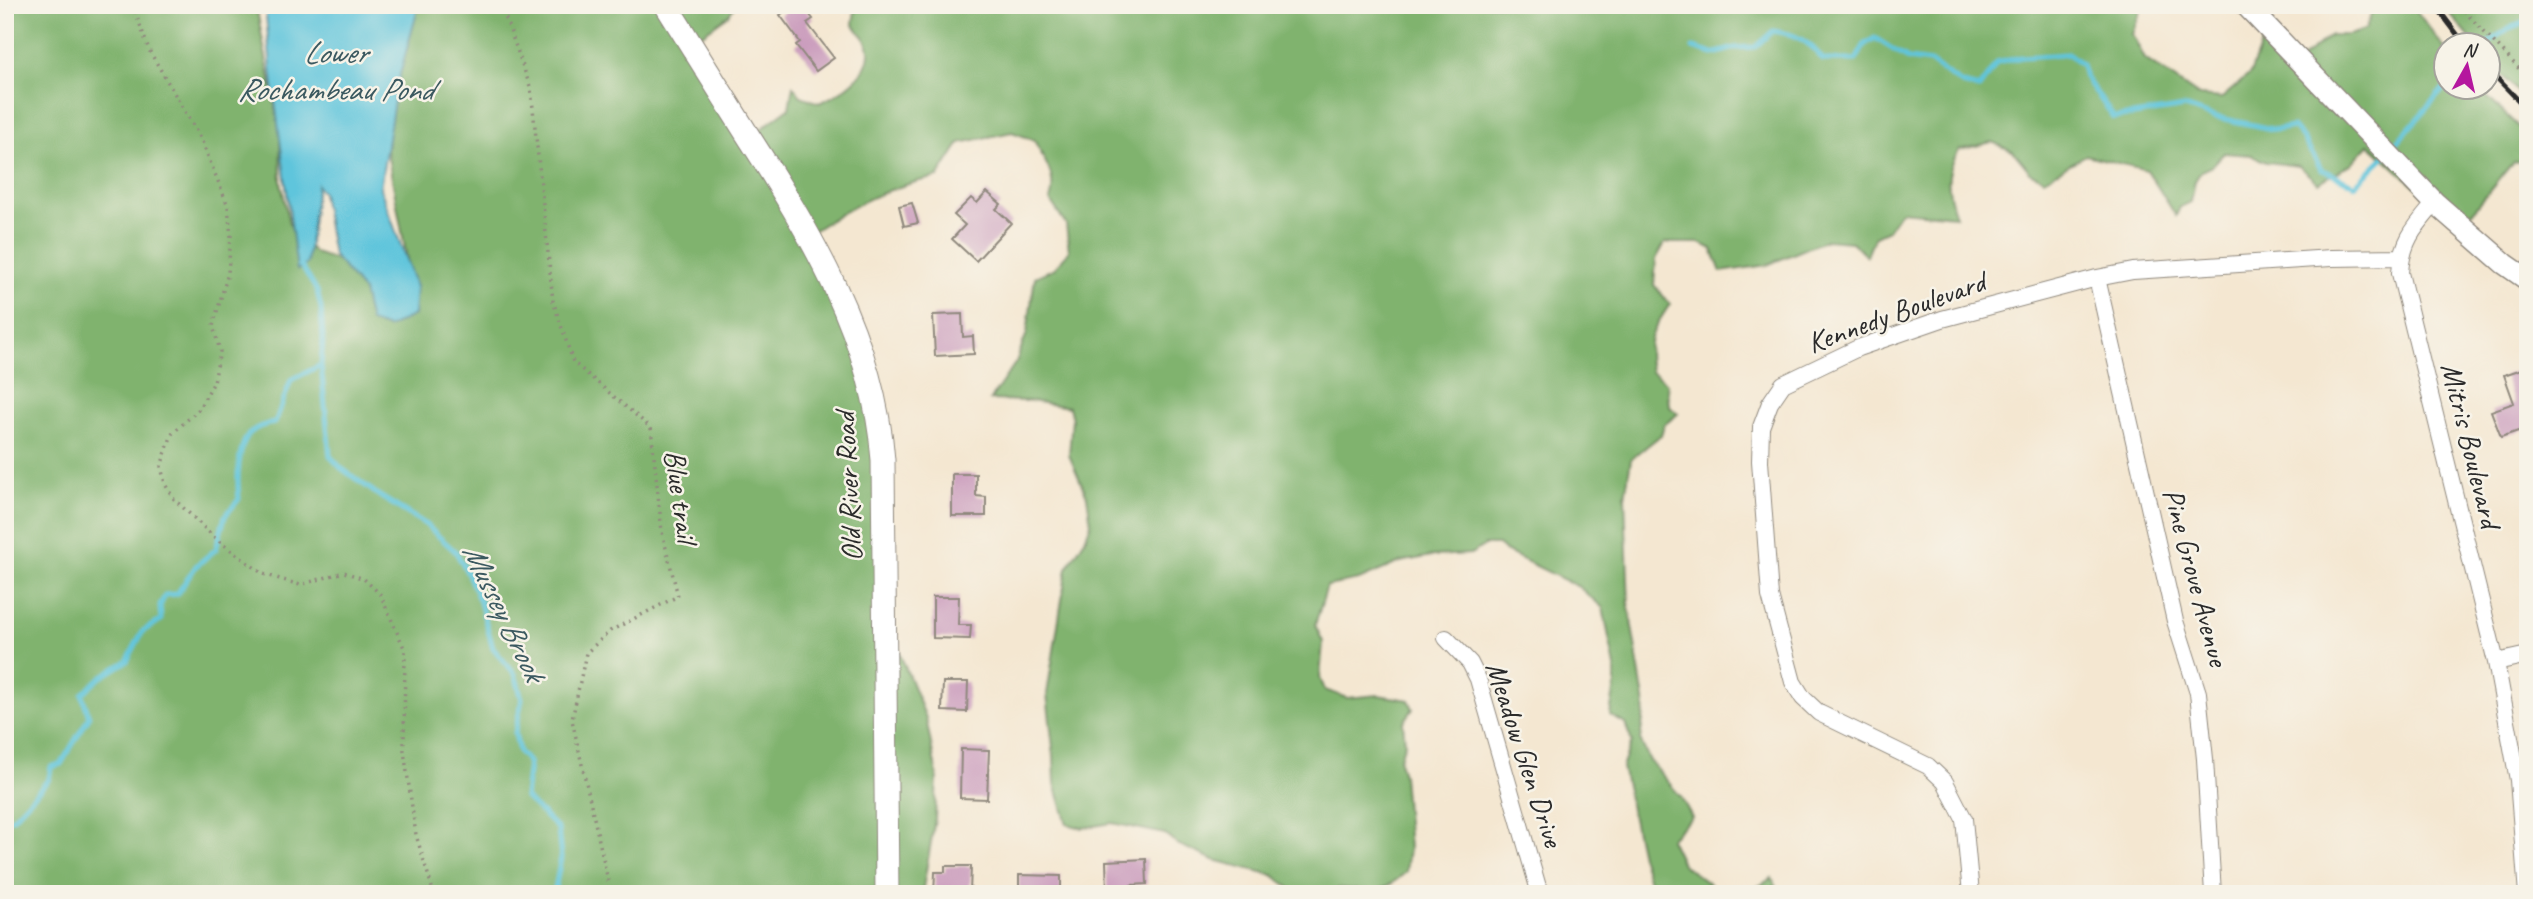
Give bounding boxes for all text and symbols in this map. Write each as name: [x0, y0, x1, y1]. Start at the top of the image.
water label: Lower Rochambeau Pond: [238, 32, 442, 110]
north arrow: [2432, 32, 2502, 102]
text: N: [2462, 37, 2480, 63]
street label: Kennedy Boulevard: [1802, 261, 1994, 362]
street label: Mitris Boulevard: [2432, 359, 2511, 535]
street label: Old River Road: [825, 407, 871, 563]
street label: Blue trail: [656, 447, 707, 549]
street label: Pine Grove Avenue: [2154, 484, 2239, 672]
water label: Mussey Brook: [453, 537, 557, 692]
street label: Meadow Glen Drive: [1477, 657, 1573, 853]

